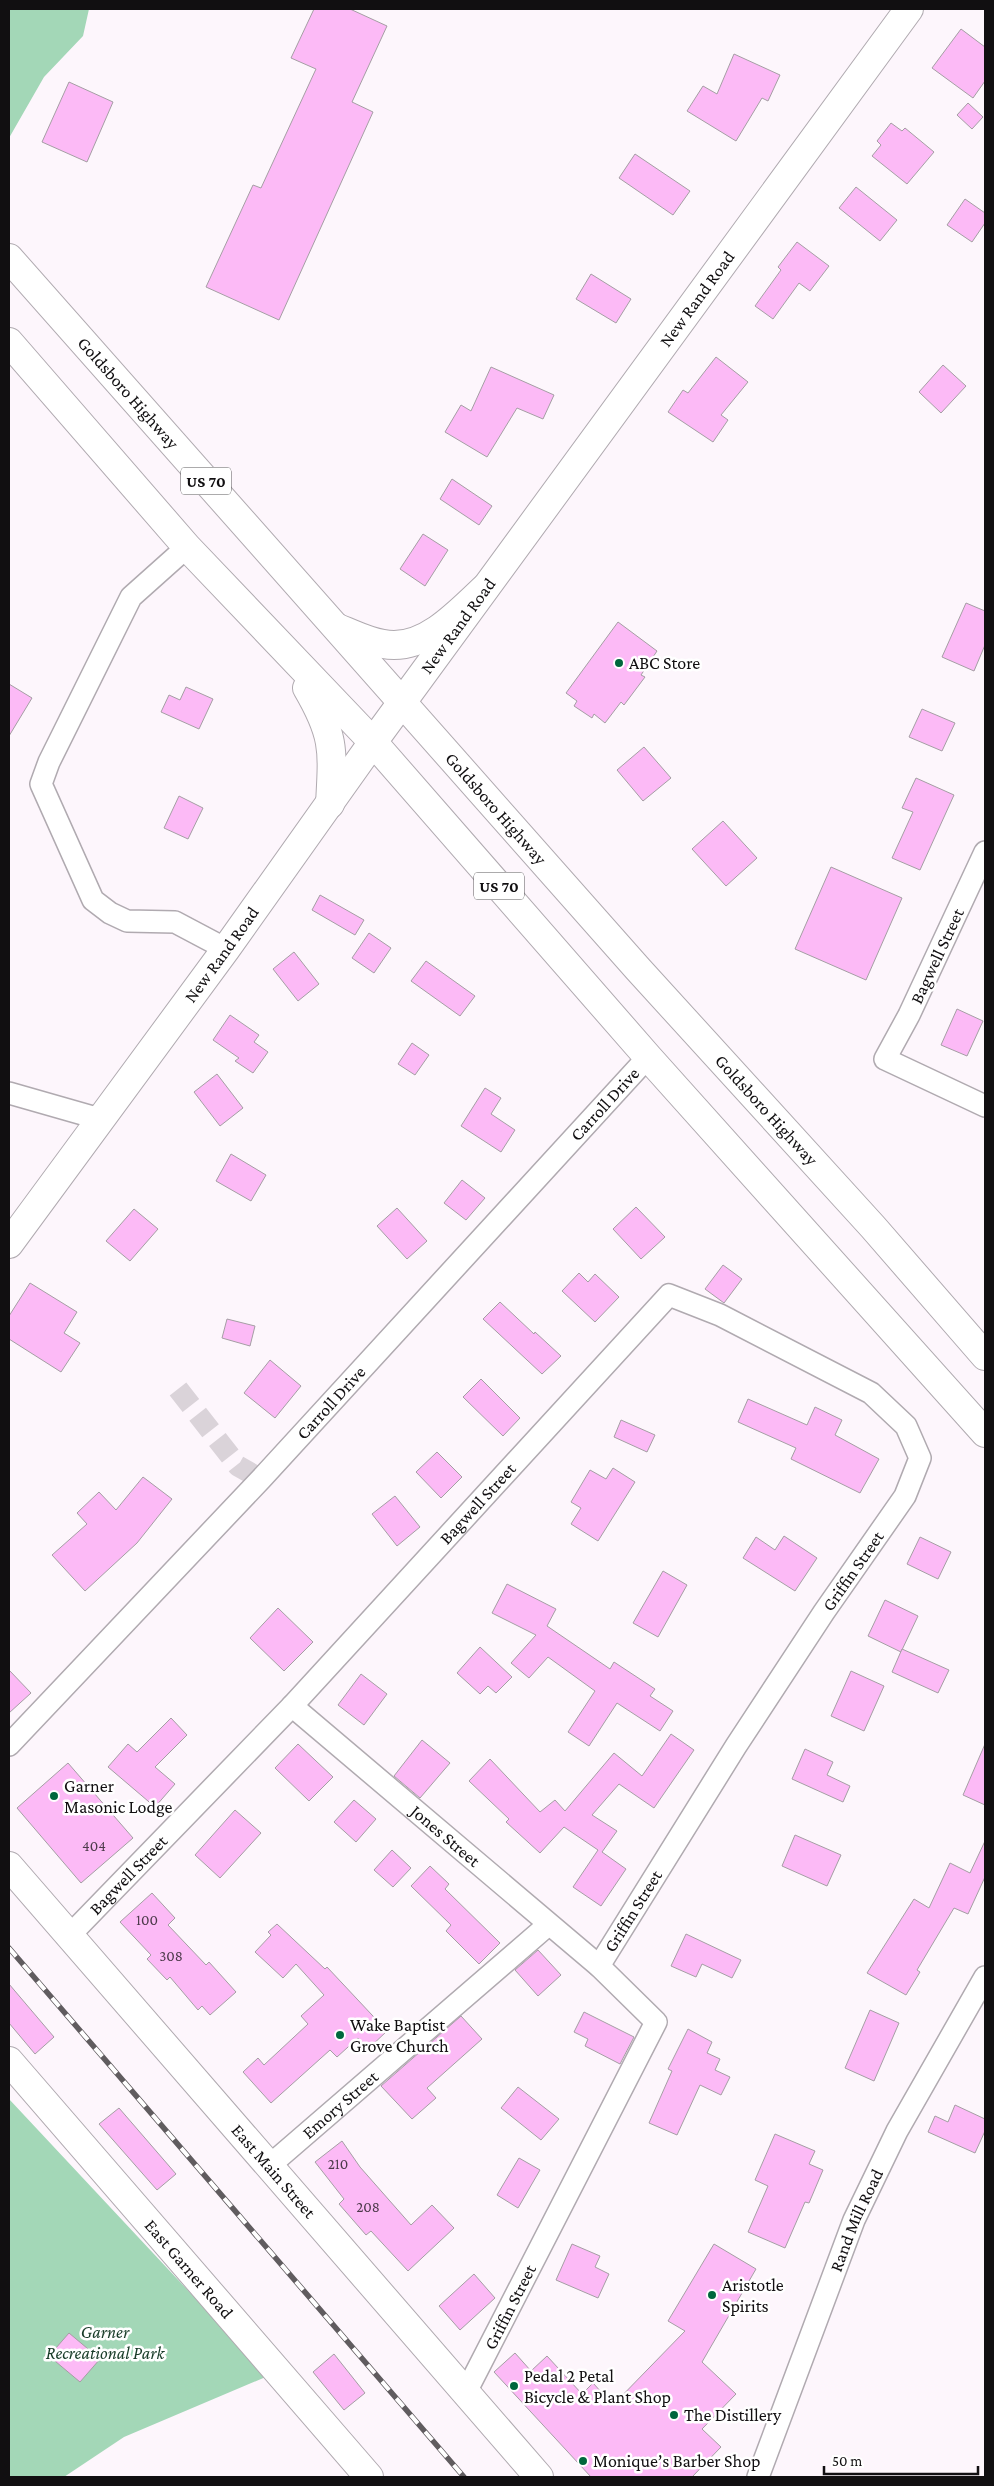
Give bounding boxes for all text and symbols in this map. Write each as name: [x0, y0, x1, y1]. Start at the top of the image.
street label: New Rand Road: [655, 247, 739, 351]
street label: Goldsboro Highway: [74, 333, 183, 453]
road number: US 70: [181, 468, 231, 494]
street label: New Rand Road: [416, 574, 500, 678]
place label: ABC Store: [629, 653, 700, 673]
marker: ABC Store: [613, 657, 625, 669]
street label: Goldsboro Highway: [441, 748, 551, 869]
road number: US 70: [474, 872, 524, 899]
street label: New Rand Road: [180, 902, 263, 1006]
street label: Bagwell Street: [906, 904, 968, 1007]
street label: Goldsboro Highway: [711, 1051, 822, 1170]
street label: Carroll Drive: [566, 1063, 643, 1145]
street label: Carroll Drive: [292, 1362, 370, 1443]
street label: Bagwell Street: [435, 1458, 521, 1548]
street label: Griffin Street: [818, 1526, 888, 1615]
place label: Garner Masonic Lodge: [64, 1776, 172, 1817]
marker: Garner Masonic Lodge: [48, 1790, 60, 1802]
street label: Jones Street: [405, 1800, 485, 1872]
street label: Bagwell Street: [85, 1830, 172, 1919]
house number: 404: [82, 1838, 106, 1854]
street label: Griffin Street: [600, 1866, 667, 1956]
house number: 100: [136, 1912, 158, 1928]
house number: 308: [159, 1948, 183, 1964]
place label: Wake Baptist Grove Church: [350, 2015, 449, 2056]
marker: Wake Baptist Grove Church: [334, 2029, 346, 2041]
street label: Emory Street: [298, 2066, 383, 2143]
street label: East Main Street: [228, 2120, 321, 2223]
house number: 210: [328, 2156, 348, 2172]
street label: Rand Mill Road: [826, 2165, 887, 2274]
house number: 208: [356, 2199, 380, 2215]
street label: East Garner Road: [141, 2215, 238, 2323]
street label: Griffin Street: [480, 2260, 540, 2353]
place label: Aristotle Spirits: [722, 2275, 784, 2316]
marker: Aristotle Spirits: [706, 2289, 718, 2301]
park label: Garner Recreational Park: [46, 2322, 165, 2363]
place label: Pedal 2 Petal Bicycle & Plant Shop: [524, 2366, 671, 2407]
marker: Pedal 2 Petal Bicycle & Plant Shop: [508, 2380, 520, 2392]
place label: The Distillery: [684, 2405, 782, 2425]
marker: The Distillery: [668, 2409, 680, 2421]
scale bar: [824, 2444, 978, 2476]
place label: Monique’s Barber Shop: [593, 2451, 761, 2471]
text: 50 m: [832, 2453, 862, 2469]
marker: Monique’s Barber Shop: [577, 2455, 589, 2467]

